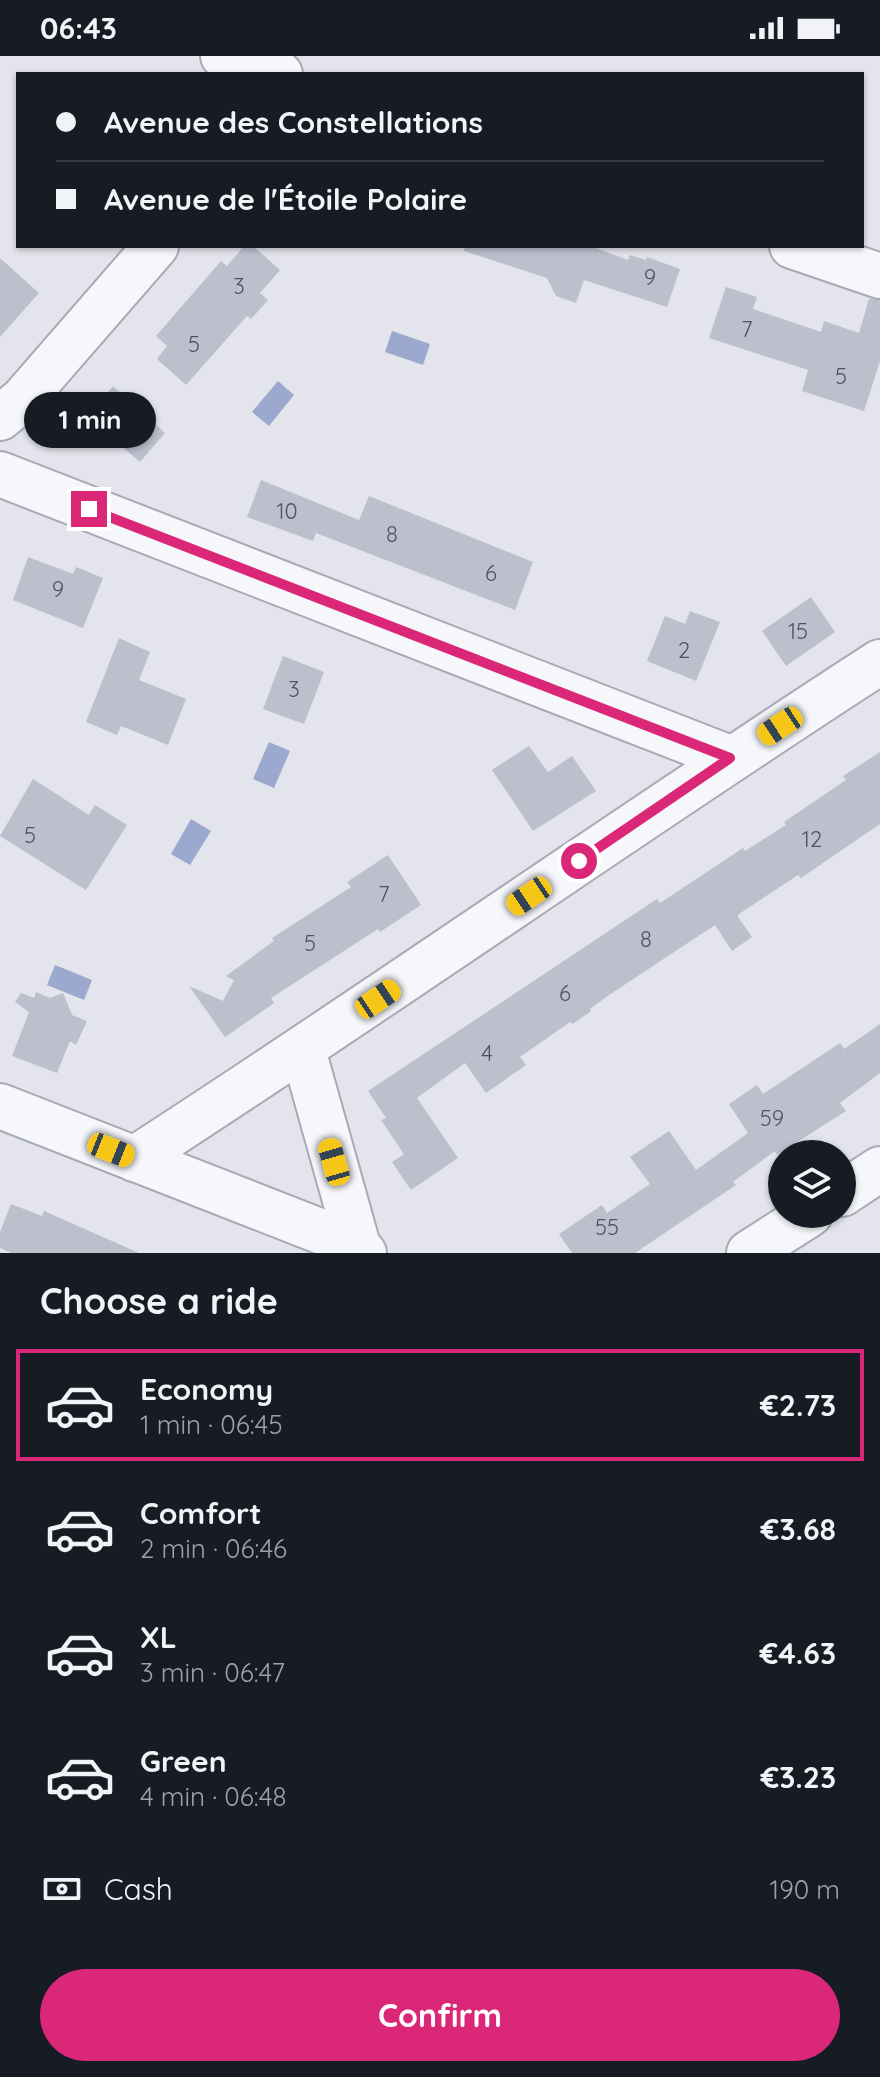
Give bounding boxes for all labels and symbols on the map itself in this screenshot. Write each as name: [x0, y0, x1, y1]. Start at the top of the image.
house number: 9: [644, 263, 656, 291]
house number: 3: [233, 272, 245, 300]
house number: 7: [741, 315, 753, 343]
house number: 5: [188, 330, 200, 358]
house number: 5: [835, 362, 847, 390]
callout: 1 min: [23, 393, 155, 449]
route end: [71, 491, 107, 527]
house number: 10: [276, 497, 298, 525]
house number: 8: [386, 520, 398, 548]
house number: 6: [485, 559, 497, 587]
house number: 9: [52, 575, 64, 603]
house number: 15: [788, 617, 808, 645]
house number: 2: [678, 636, 690, 664]
house number: 3: [288, 675, 300, 703]
car: [753, 703, 807, 749]
house number: 5: [24, 821, 36, 849]
house number: 12: [802, 825, 822, 853]
route start: [561, 843, 597, 879]
car: [502, 873, 556, 919]
house number: 7: [378, 880, 390, 908]
house number: 8: [640, 925, 652, 953]
house number: 5: [304, 929, 316, 957]
car: [351, 976, 405, 1022]
house number: 6: [559, 979, 571, 1007]
house number: 4: [481, 1039, 493, 1067]
house number: 59: [760, 1104, 784, 1132]
car: [84, 1130, 138, 1170]
car: [316, 1136, 352, 1188]
house number: 55: [595, 1213, 619, 1241]

